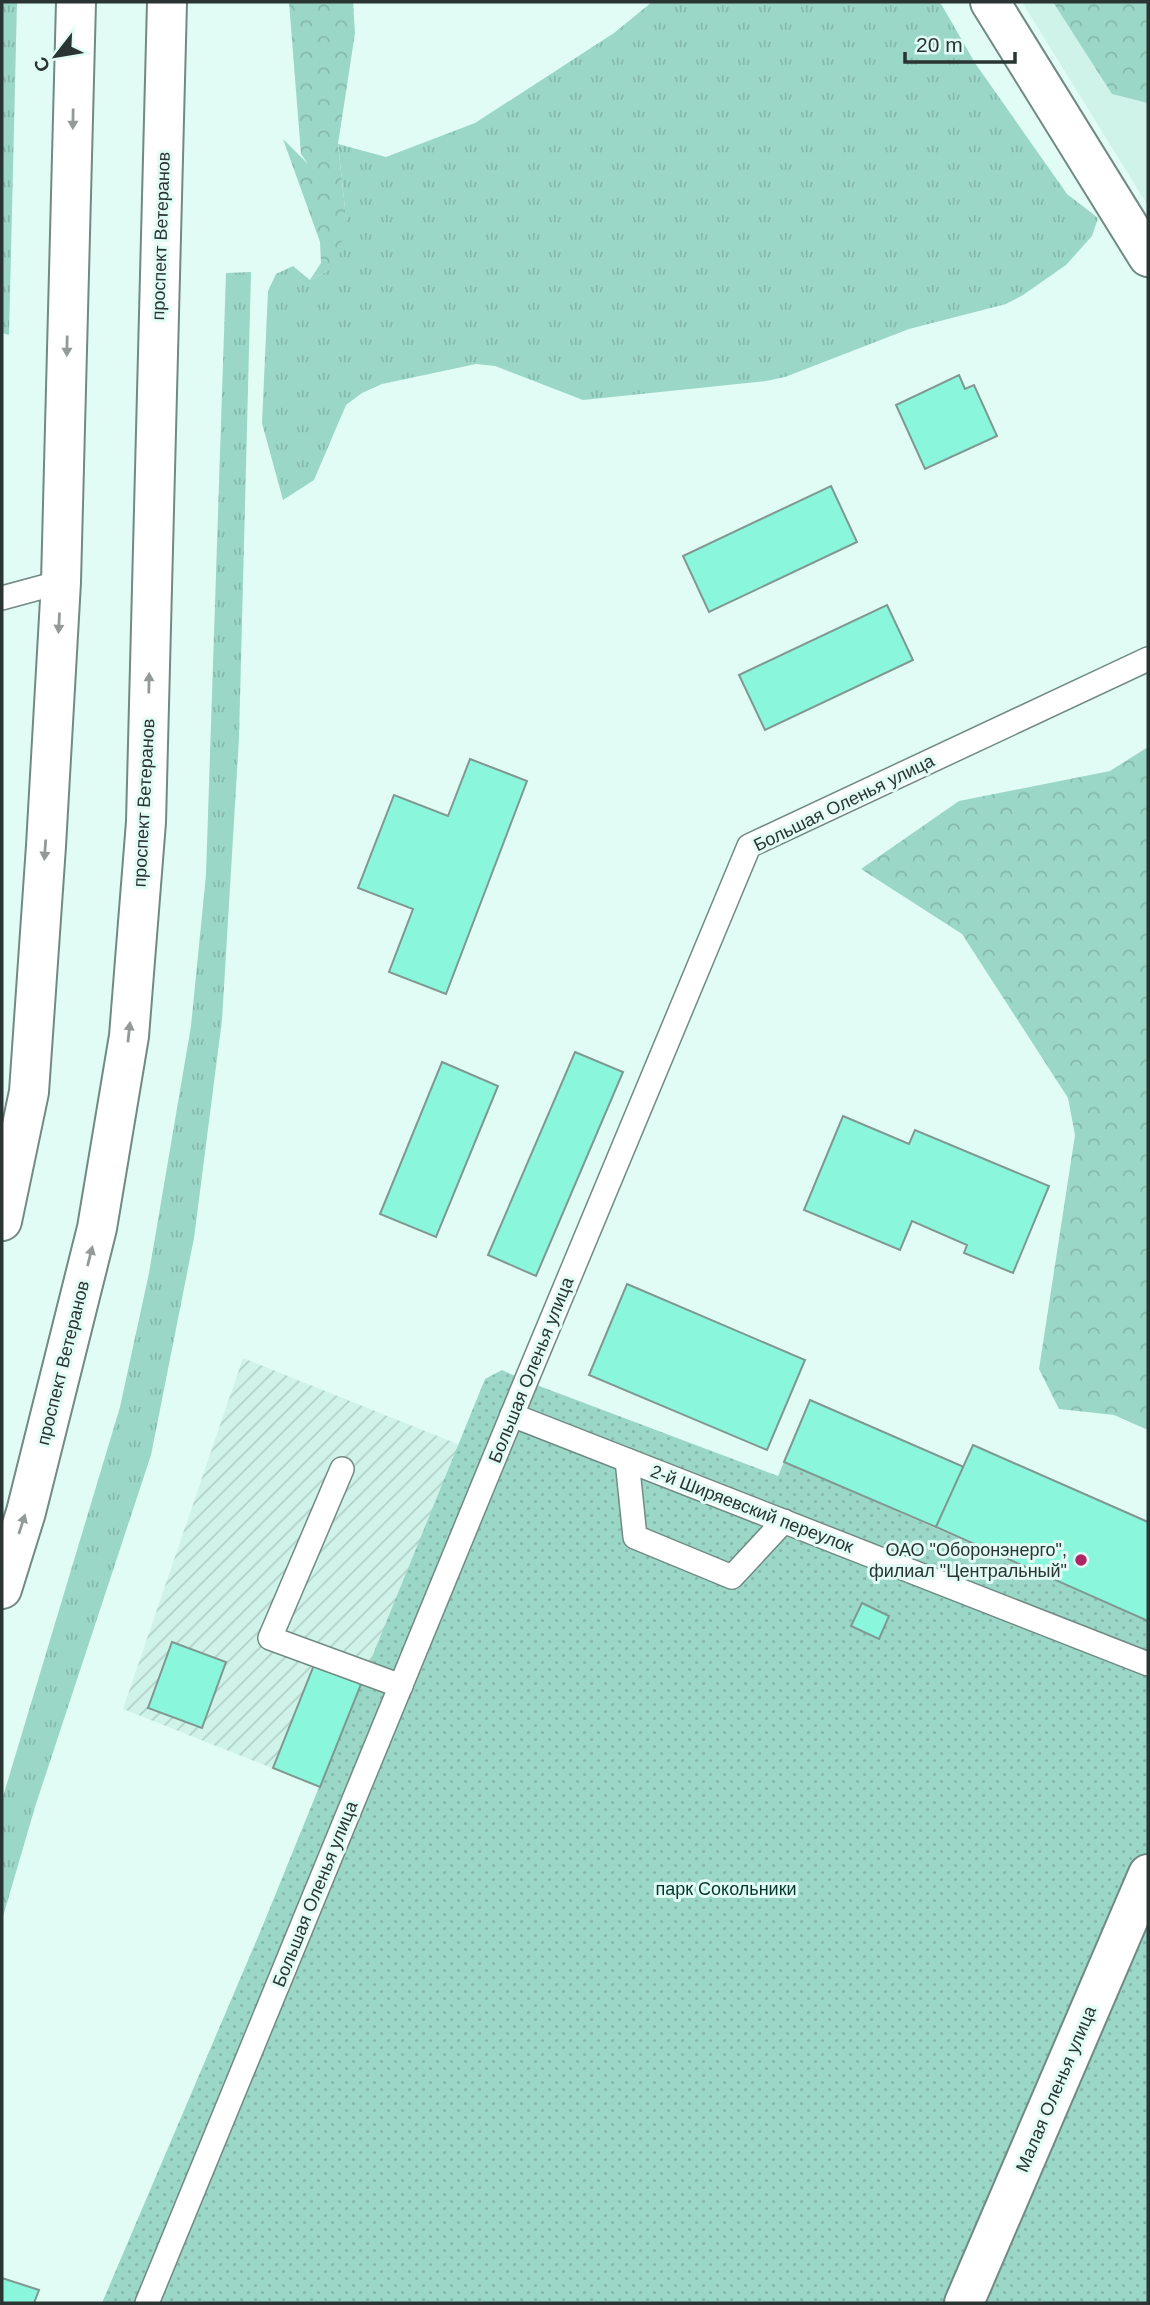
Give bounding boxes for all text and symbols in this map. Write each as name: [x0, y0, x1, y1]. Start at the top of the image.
north arrow: [21, 21, 91, 91]
scale bar: [905, 21, 1015, 65]
text: 20 m: [916, 33, 963, 56]
text: С: [29, 53, 54, 76]
one-way arrow: [67, 108, 78, 130]
street label: проспект Ветеранов: [148, 151, 174, 321]
one-way arrow: [61, 336, 73, 358]
one-way arrow: [53, 612, 64, 634]
one-way arrow: [144, 672, 155, 694]
street label: проспект Ветеранов: [130, 718, 158, 888]
street label: Большая Оленья улица: [750, 750, 938, 855]
one-way arrow: [40, 839, 51, 861]
one-way arrow: [123, 1021, 134, 1043]
one-way arrow: [85, 1245, 96, 1267]
street label: Большая Оленья улица: [485, 1273, 578, 1466]
street label: проспект Ветеранов: [33, 1279, 93, 1447]
street label: 2-й Ширяевский переулок: [648, 1461, 856, 1557]
one-way arrow: [18, 1514, 28, 1535]
place label: ОАО "Оборонэнерго", филиал "Центральный": [869, 1540, 1067, 1581]
marker: ОАО "Оборонэнерго", филиал "Центральный": [1073, 1552, 1089, 1568]
street label: Большая Оленья улица: [269, 1797, 362, 1990]
park label: парк Сокольники: [655, 1879, 797, 1899]
street label: Малая Оленья улица: [1012, 2002, 1100, 2175]

